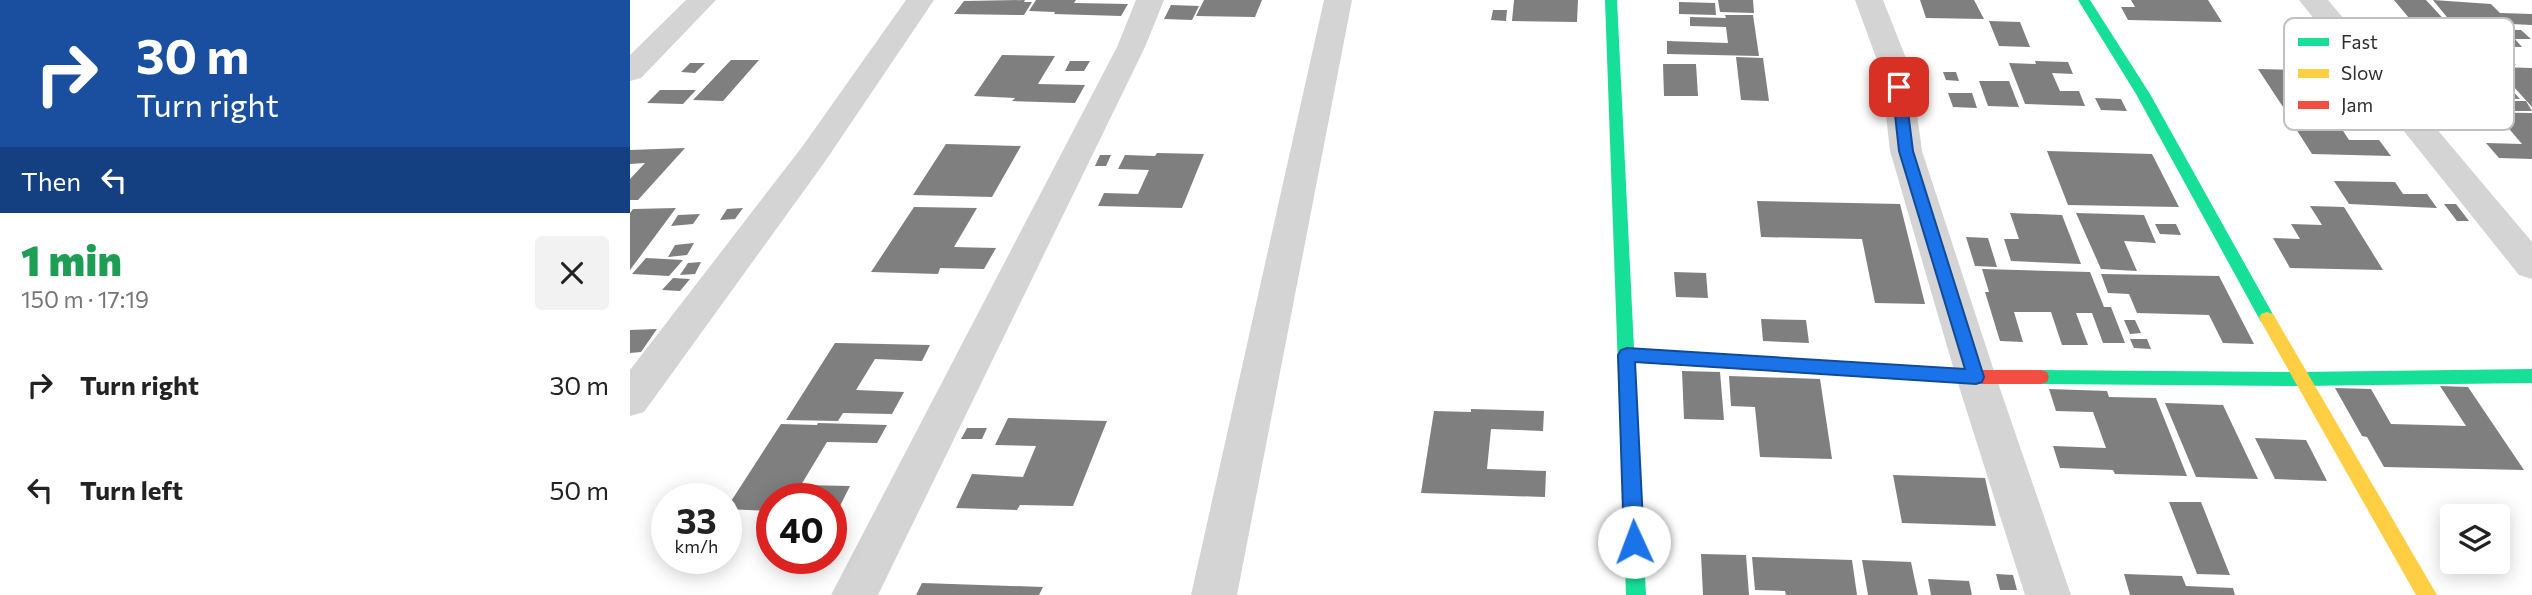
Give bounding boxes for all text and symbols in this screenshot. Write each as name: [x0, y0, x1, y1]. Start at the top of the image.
legend: [2284, 18, 2514, 130]
text: 30 m: [136, 24, 249, 84]
icon: right: [21, 28, 112, 119]
text: Fast: [2341, 30, 2378, 53]
pin: [1869, 57, 1929, 117]
text: Slow: [2341, 61, 2383, 84]
icon: arrive: [1880, 68, 1918, 106]
text: Turn right: [136, 84, 279, 124]
text: Jam: [2341, 93, 2373, 116]
icon: left: [95, 161, 133, 199]
text: Then: [21, 165, 81, 196]
text: 1 min: [21, 233, 122, 285]
button: close: [535, 236, 609, 310]
text: 150 m · 17:19: [21, 285, 149, 313]
icon: right: [21, 366, 59, 404]
text: Turn right: [80, 369, 199, 400]
text: 30 m: [550, 369, 609, 400]
icon: left: [21, 471, 59, 509]
text: Turn left: [80, 474, 183, 505]
text: 50 m: [549, 474, 609, 505]
speed limit sign: 40: [756, 483, 847, 574]
text: 33: [676, 498, 717, 541]
map controls: [2440, 504, 2510, 574]
button: layers: [2440, 504, 2510, 574]
position arrow: [1597, 505, 1671, 579]
text: km/h: [675, 535, 718, 557]

